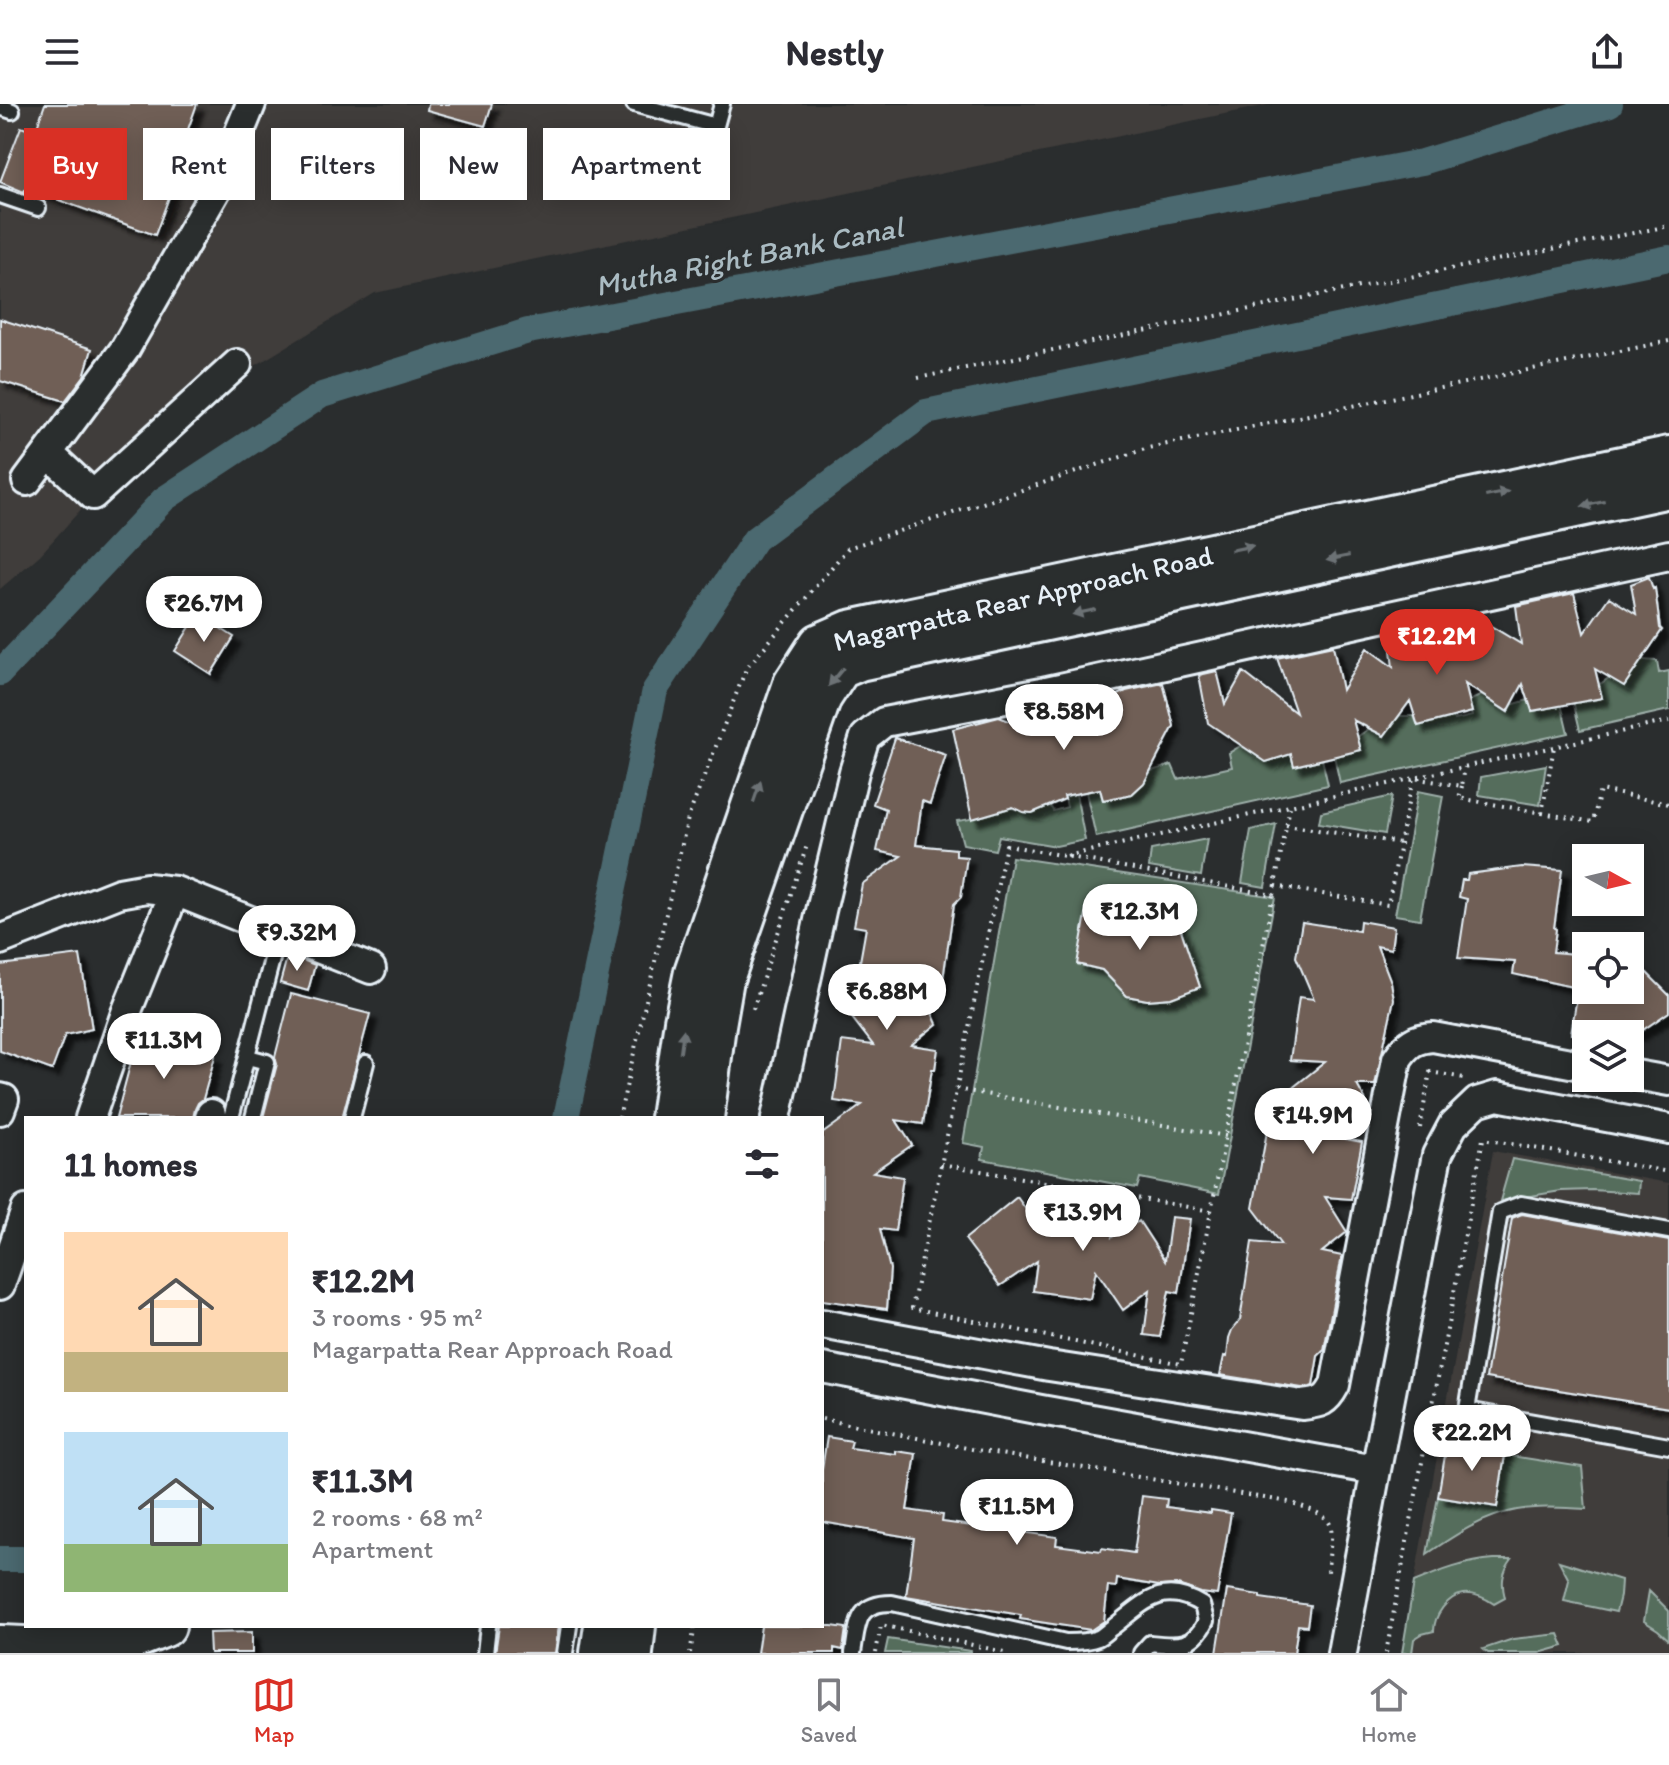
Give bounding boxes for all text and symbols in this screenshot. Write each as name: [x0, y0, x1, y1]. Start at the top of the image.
icon: menu: [40, 30, 84, 74]
icon: share: [1585, 30, 1629, 74]
text: Nestly: [785, 31, 884, 74]
chip: Buy: [24, 128, 127, 200]
chip: Rent: [143, 128, 255, 200]
chip: Filters: [271, 128, 404, 200]
chip: New: [420, 128, 527, 200]
chip: Apartment: [543, 128, 730, 200]
water label: Mutha Right Bank Canal: [592, 208, 908, 304]
one-way arrow: [1484, 487, 1509, 499]
one-way arrow: [1580, 498, 1605, 511]
street label: Magarpatta Rear Approach Road: [830, 538, 1217, 658]
one-way arrow: [1230, 541, 1255, 554]
one-way arrow: [1326, 552, 1351, 565]
pin: ₹26.7M: [139, 576, 269, 644]
text: ₹26.7M: [164, 586, 244, 618]
one-way arrow: [1071, 606, 1096, 619]
pin: ₹12.2M: [1372, 609, 1502, 677]
text: ₹12.2M: [1398, 619, 1476, 651]
one-way arrow: [828, 667, 844, 687]
pin: ₹8.58M: [999, 684, 1129, 752]
text: ₹8.58M: [1023, 694, 1105, 726]
one-way arrow: [751, 780, 763, 804]
north arrow: [1572, 844, 1644, 916]
map controls: [1572, 844, 1644, 1092]
pin: ₹12.3M: [1075, 884, 1205, 952]
text: ₹12.3M: [1100, 894, 1180, 926]
pin: ₹9.32M: [232, 905, 362, 973]
text: ₹9.32M: [257, 915, 337, 947]
button: locate: [1572, 932, 1644, 1004]
pin: ₹6.88M: [822, 964, 952, 1032]
text: ₹6.88M: [846, 974, 928, 1006]
pin: ₹11.3M: [99, 1013, 229, 1081]
button: layers: [1572, 1020, 1644, 1092]
text: ₹11.3M: [125, 1023, 203, 1055]
one-way arrow: [676, 1028, 689, 1053]
pin: ₹14.9M: [1248, 1088, 1378, 1156]
text: ₹14.9M: [1273, 1098, 1353, 1130]
icon: filters: [740, 1142, 784, 1186]
text: 11 homes: [64, 1144, 198, 1185]
pin: ₹13.9M: [1018, 1185, 1148, 1253]
text: ₹13.9M: [1043, 1195, 1123, 1227]
text: ₹12.2M: [312, 1260, 415, 1301]
icon: home: [128, 1264, 224, 1360]
text: 3 rooms · 95 m²: [312, 1301, 483, 1333]
text: Magarpatta Rear Approach Road: [312, 1333, 673, 1365]
pin: ₹22.2M: [1407, 1405, 1537, 1473]
text: ₹22.2M: [1432, 1415, 1512, 1447]
text: ₹11.3M: [312, 1460, 414, 1501]
icon: home: [128, 1464, 224, 1560]
pin: ₹11.5M: [952, 1479, 1082, 1547]
text: ₹11.5M: [978, 1489, 1056, 1521]
text: 2 rooms · 68 m²: [312, 1501, 483, 1533]
text: Apartment: [312, 1533, 433, 1565]
tab: Map: [252, 1673, 296, 1748]
tab: Saved: [801, 1673, 857, 1748]
tab: Home: [1361, 1673, 1417, 1748]

